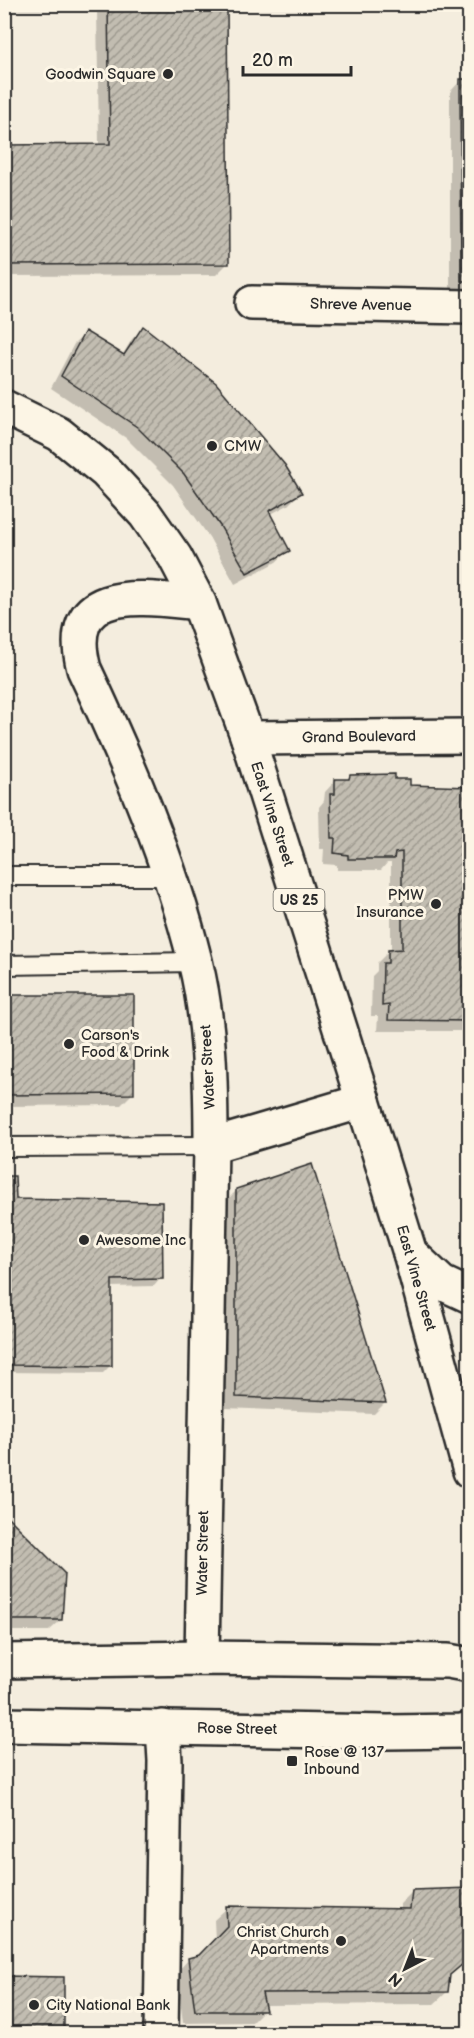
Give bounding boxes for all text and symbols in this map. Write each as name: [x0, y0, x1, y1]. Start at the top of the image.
scale bar: [243, 39, 351, 77]
text: 20 m: [252, 50, 293, 71]
place label: Goodwin Square: [45, 65, 156, 84]
marker: Goodwin Square: [161, 67, 175, 81]
street label: Shreve Avenue: [310, 295, 412, 315]
place label: CMW: [224, 437, 262, 456]
marker: CMW: [205, 439, 219, 453]
street label: Grand Boulevard: [302, 727, 416, 747]
street label: East Vine Street: [246, 759, 298, 869]
place label: PMW Insurance: [356, 886, 424, 922]
road number: US 25: [274, 889, 324, 911]
marker: PMW Insurance: [429, 897, 443, 911]
street label: Water Street: [196, 1024, 220, 1110]
place label: Carson's Food & Drink: [81, 1026, 169, 1062]
marker: Carson's Food & Drink: [62, 1037, 76, 1051]
street label: East Vine Street: [392, 1223, 440, 1333]
place label: Awesome Inc: [96, 1231, 186, 1250]
marker: Awesome Inc: [77, 1233, 91, 1247]
street label: Water Street: [193, 1510, 213, 1596]
street label: Rose Street: [197, 1719, 278, 1739]
place label: Rose @ 137 Inbound: [304, 1743, 384, 1779]
marker: Rose @ 137 Inbound: [285, 1754, 299, 1768]
place label: Christ Church Apartments: [236, 1923, 330, 1959]
marker: Christ Church Apartments: [334, 1934, 348, 1948]
north arrow: [375, 1939, 435, 1999]
text: N: [385, 1968, 407, 1990]
place label: City National Bank: [46, 1996, 171, 2015]
marker: City National Bank: [27, 1998, 41, 2012]

